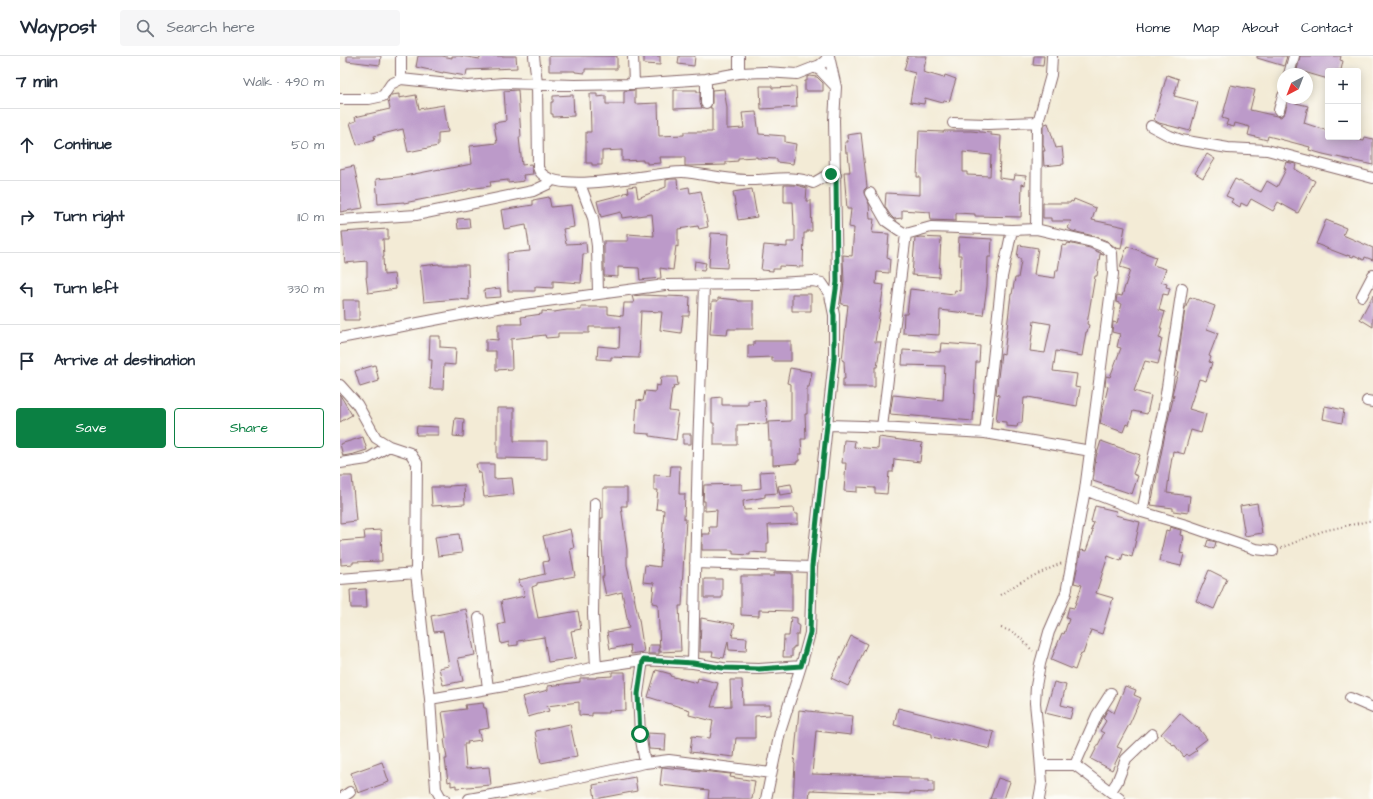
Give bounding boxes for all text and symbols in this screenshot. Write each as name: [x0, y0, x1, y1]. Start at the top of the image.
search box: [120, 10, 400, 46]
text: Waypost: [20, 14, 96, 41]
icon: search: [134, 17, 156, 39]
text: Search here: [166, 17, 255, 38]
text: Home: [1136, 18, 1171, 38]
text: Map: [1193, 18, 1219, 38]
text: About: [1241, 18, 1279, 38]
text: Contact: [1301, 18, 1353, 38]
north arrow: [1277, 68, 1313, 104]
map controls: [1325, 68, 1361, 140]
button: +: [1325, 68, 1361, 104]
text: 7 min: [16, 70, 58, 94]
text: Walk · 490 m: [243, 73, 324, 91]
button: −: [1325, 104, 1361, 140]
icon: ahead: [16, 134, 38, 156]
text: Continue: [54, 134, 112, 155]
text: 50 m: [291, 136, 324, 154]
route end: [822, 165, 840, 183]
icon: right: [16, 206, 38, 228]
text: Turn right: [54, 206, 125, 227]
text: 110 m: [297, 208, 324, 226]
icon: left: [16, 278, 38, 300]
text: Turn left: [54, 278, 118, 299]
text: 330 m: [287, 280, 324, 298]
icon: arrive: [16, 350, 38, 372]
text: Arrive at destination: [54, 350, 195, 371]
button: Save: [16, 408, 166, 448]
button: Share: [174, 408, 324, 448]
route start: [631, 725, 649, 743]

